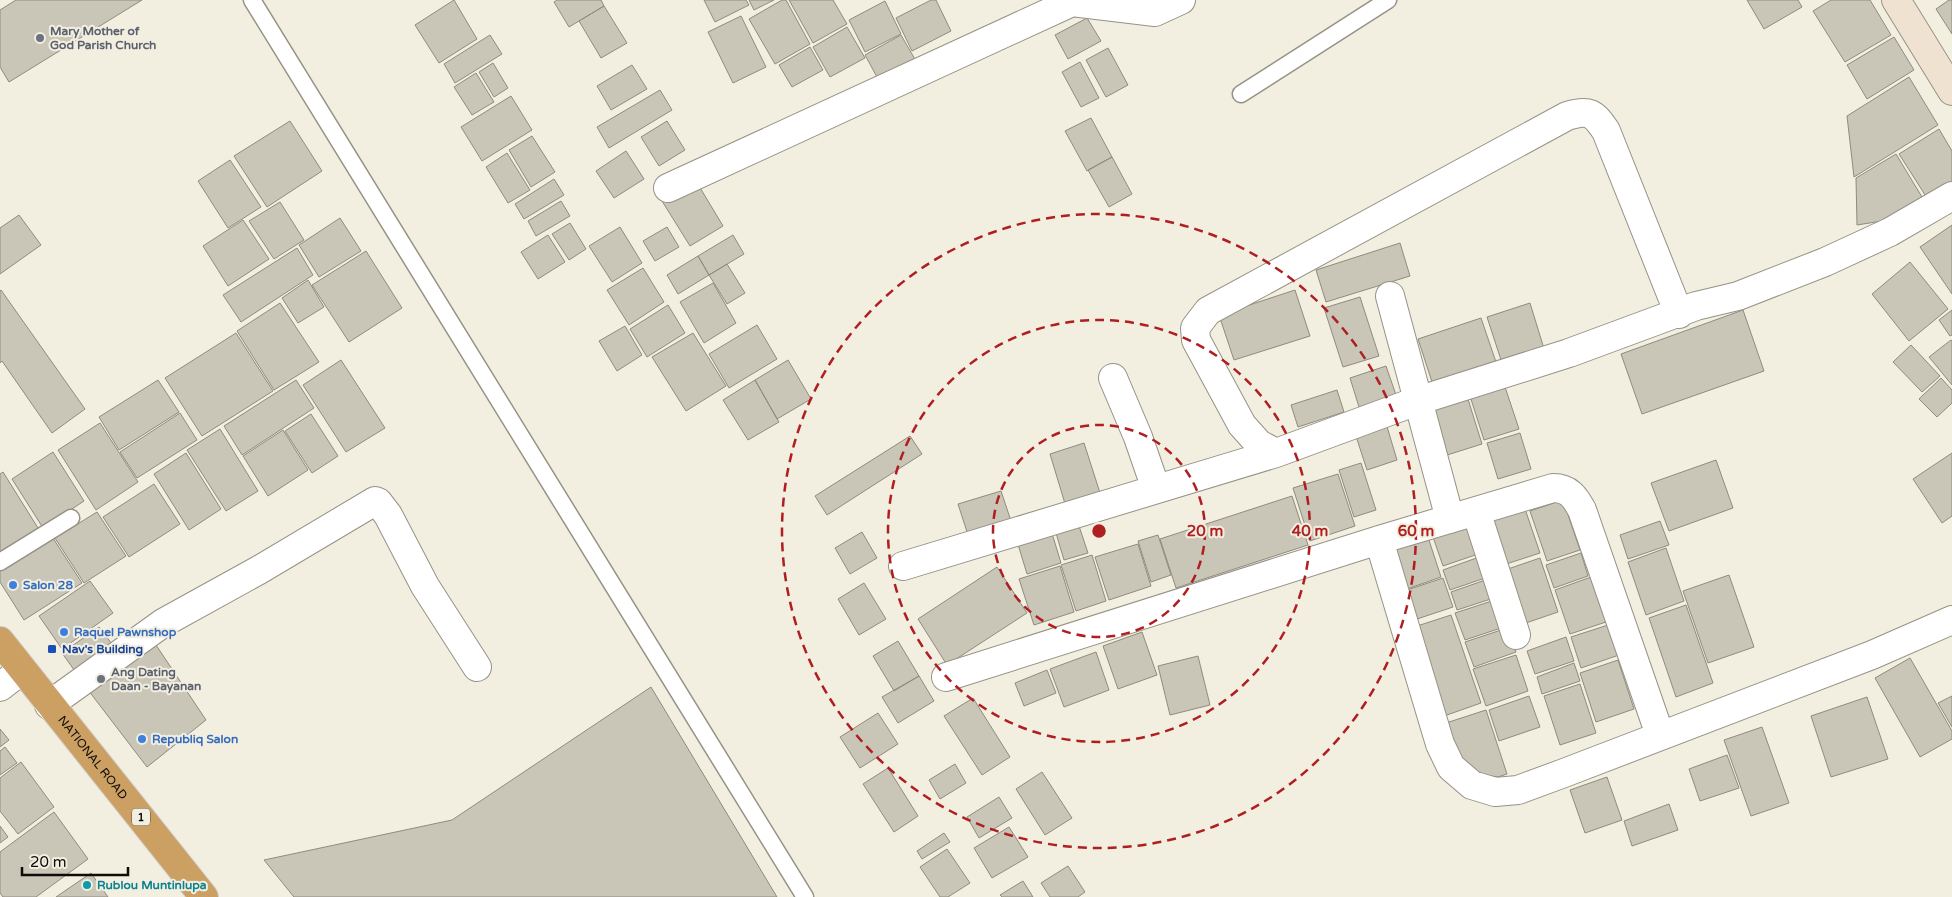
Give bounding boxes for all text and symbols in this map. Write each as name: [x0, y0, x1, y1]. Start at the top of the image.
place label: Mary Mother of God Parish Church: [50, 24, 156, 52]
marker: Mary Mother of God Parish Church: [34, 32, 46, 44]
centre of rings: [1090, 522, 1108, 540]
text: 20 m: [1187, 522, 1223, 540]
text: 40 m: [1292, 522, 1328, 540]
text: 60 m: [1398, 522, 1434, 540]
place label: Salon 28: [23, 578, 73, 592]
marker: Salon 28: [7, 579, 19, 591]
place label: Raquel Pawnshop: [74, 625, 177, 640]
marker: Raquel Pawnshop: [58, 626, 70, 638]
place label: Nav's Building: [62, 642, 143, 657]
marker: Nav's Building: [46, 643, 58, 655]
place label: Ang Dating Daan - Bayanan: [111, 665, 201, 694]
marker: Ang Dating Daan - Bayanan: [95, 673, 107, 685]
street label: NATIONAL ROAD: [55, 713, 130, 802]
place label: Republiq Salon: [152, 732, 238, 747]
marker: Republiq Salon: [136, 733, 148, 745]
road number: 1: [132, 809, 150, 826]
scale bar: [22, 844, 129, 876]
text: 20 m: [30, 853, 67, 871]
place label: Rublou Muntinlupa: [97, 878, 207, 893]
marker: Rublou Muntinlupa: [81, 879, 93, 891]

